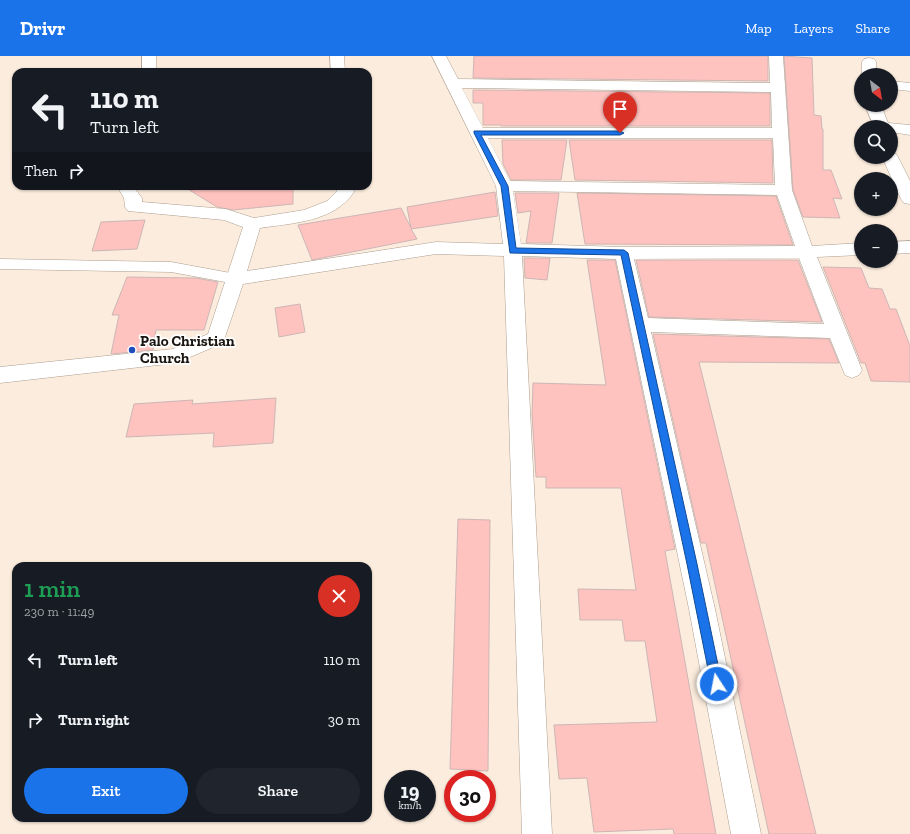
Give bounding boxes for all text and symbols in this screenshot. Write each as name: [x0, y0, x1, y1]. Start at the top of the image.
text: Drivr: [20, 17, 65, 40]
text: Map: [745, 20, 772, 37]
text: Layers: [794, 20, 833, 37]
text: Share: [855, 20, 890, 37]
north arrow: [854, 68, 898, 112]
map controls: [854, 68, 898, 268]
text: 110 m: [90, 82, 159, 115]
icon: left: [24, 84, 76, 136]
pin: [603, 92, 637, 133]
icon: arrive: [609, 98, 631, 120]
text: Turn left: [90, 116, 159, 138]
button: search: [854, 120, 898, 164]
icon: right: [65, 160, 87, 182]
text: Then: [24, 162, 57, 180]
button: +: [854, 172, 898, 216]
button: −: [854, 224, 898, 268]
place label: Palo Christian Church: [140, 332, 235, 367]
marker: Palo Christian Church: [127, 345, 137, 355]
text: 1 min: [24, 574, 80, 603]
button: close: [318, 575, 360, 617]
text: 230 m · 11:49: [24, 604, 94, 619]
icon: left: [24, 649, 46, 671]
text: Turn left: [58, 651, 118, 669]
text: 110 m: [323, 651, 360, 669]
position arrow: [696, 663, 738, 705]
icon: right: [24, 709, 46, 731]
text: Turn right: [58, 711, 129, 729]
text: 30 m: [328, 711, 360, 729]
button: Exit: [24, 768, 188, 814]
button: Share: [196, 768, 360, 814]
speed limit sign: 30: [444, 770, 496, 822]
text: 19: [401, 779, 419, 803]
text: km/h: [399, 800, 421, 812]

